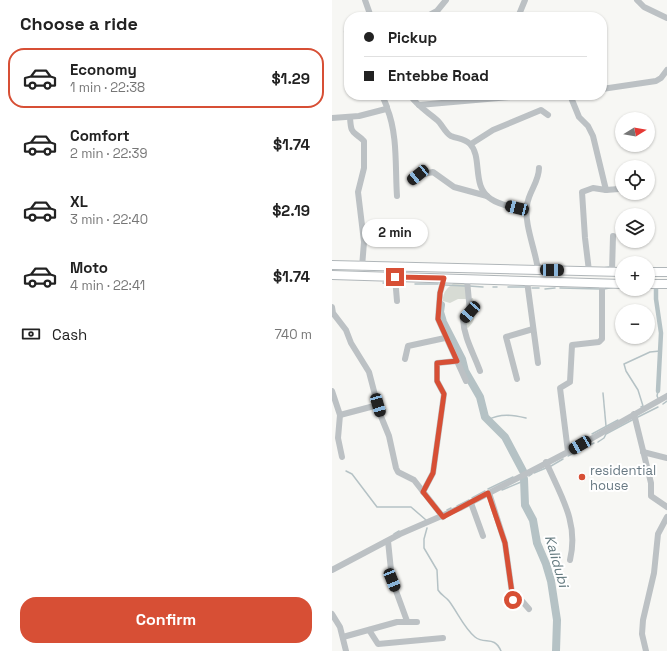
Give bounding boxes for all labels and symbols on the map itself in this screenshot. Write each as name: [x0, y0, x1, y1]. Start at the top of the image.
north arrow: [615, 112, 655, 152]
car: [405, 163, 431, 187]
car: [504, 199, 530, 217]
callout: 2 min: [362, 219, 428, 247]
car: [540, 264, 564, 276]
route end: [386, 268, 404, 286]
car: [458, 299, 482, 325]
car: [369, 392, 387, 418]
car: [567, 434, 593, 456]
place label: residential house: [590, 462, 656, 494]
marker: residential house: [577, 472, 587, 482]
water label: Kalidubi: [541, 533, 573, 591]
car: [382, 567, 402, 593]
route start: [504, 591, 522, 609]

